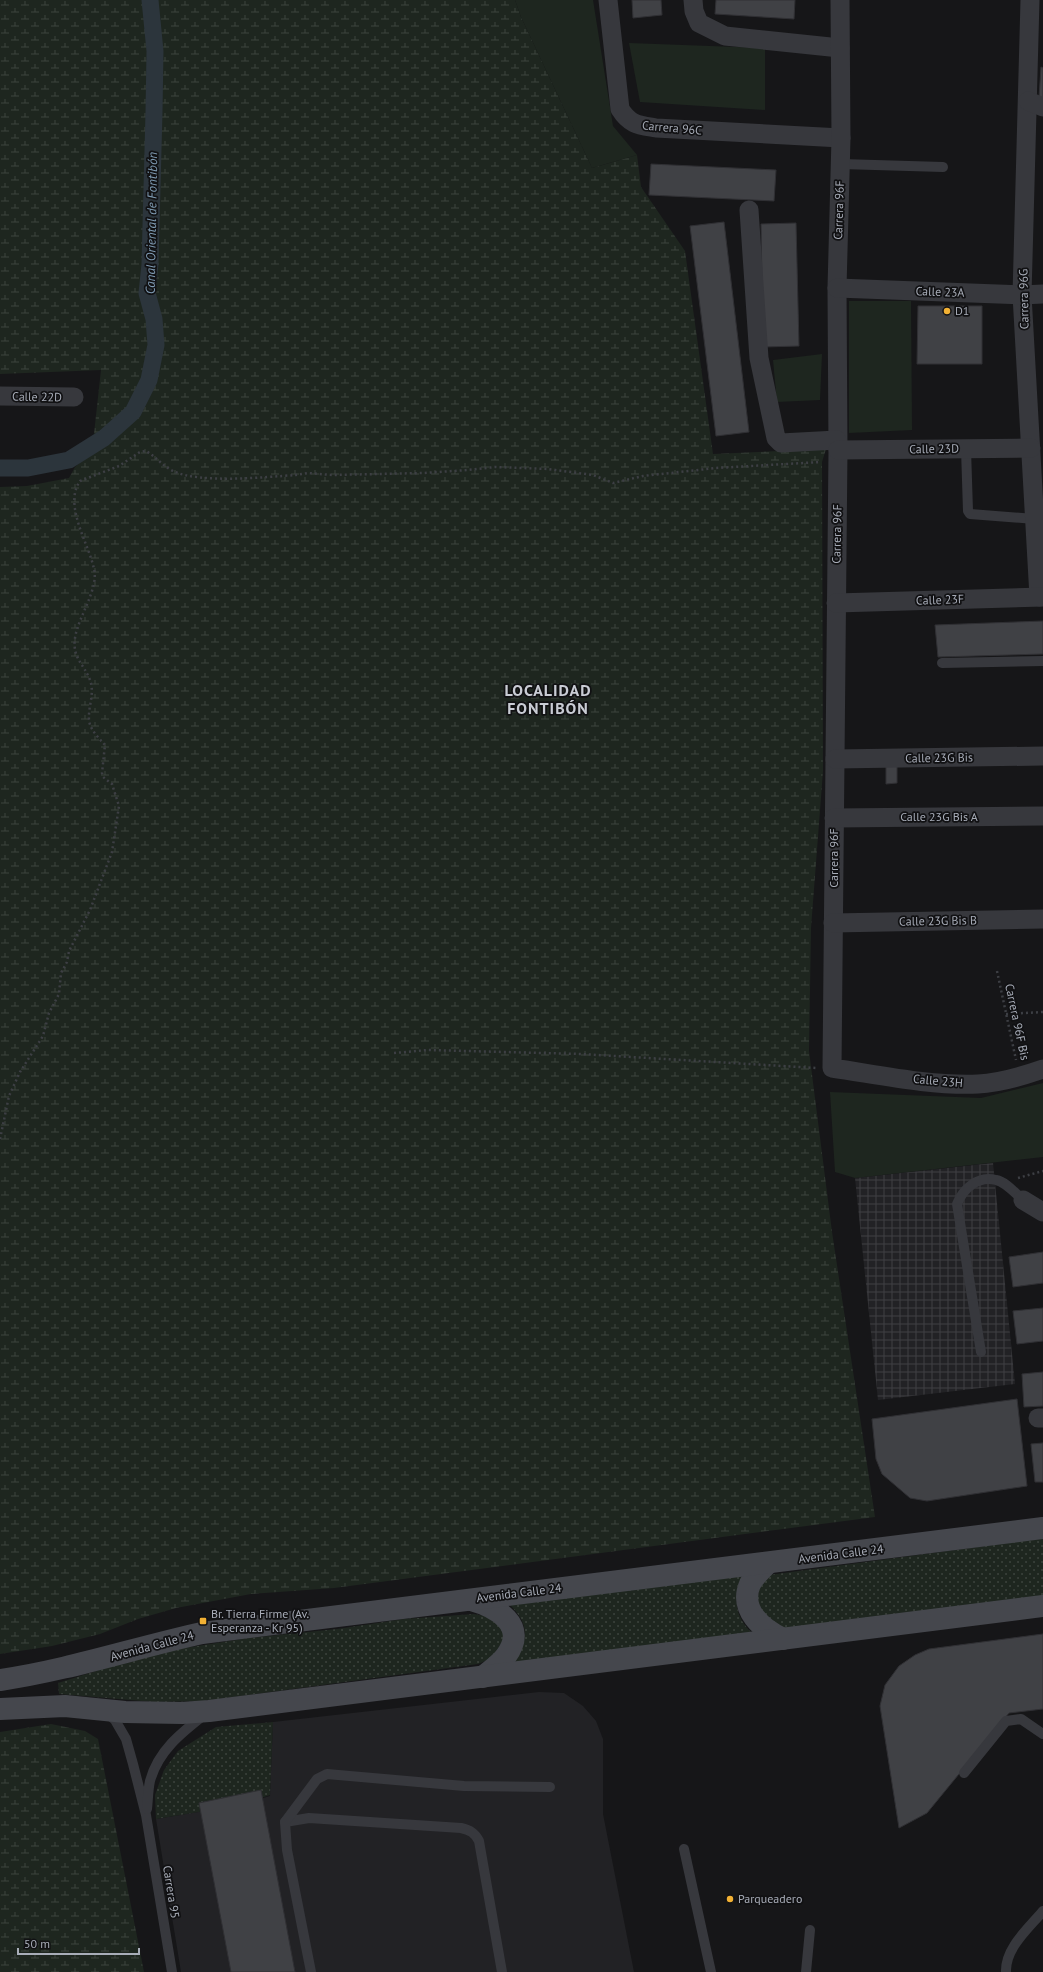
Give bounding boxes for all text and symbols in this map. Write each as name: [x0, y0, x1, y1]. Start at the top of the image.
street label: Carrera 96C: [641, 117, 703, 138]
water label: Canal Oriental de Fontibón: [142, 151, 161, 294]
street label: Carrera 96F: [830, 180, 847, 240]
street label: Carrera 96G: [1015, 269, 1032, 329]
street label: Calle 23A: [915, 283, 965, 300]
place label: D1: [955, 303, 969, 318]
marker: D1: [942, 306, 952, 316]
street label: Calle 22D: [12, 389, 62, 404]
street label: Calle 23D: [909, 441, 959, 456]
street label: Carrera 96F: [828, 504, 845, 564]
street label: Calle 23F: [916, 591, 964, 608]
district label: LOCALIDAD FONTIBÓN: [504, 680, 592, 718]
street label: Calle 23G Bis: [905, 749, 973, 766]
street label: Calle 23G Bis A: [900, 809, 978, 824]
street label: Carrera 96F: [826, 828, 841, 888]
street label: Calle 23G Bis B: [899, 912, 977, 929]
street label: Carrera 96F Bis: [1002, 982, 1033, 1062]
street label: Calle 23H: [912, 1071, 964, 1090]
street label: Avenida Calle 24: [797, 1541, 885, 1566]
street label: Avenida Calle 24: [475, 1580, 563, 1605]
place label: Br. Tierra Firme (Av. Esperanza - Kr 95): [211, 1606, 309, 1635]
marker: Br. Tierra Firme (Av. Esperanza - Kr 95): [198, 1616, 208, 1626]
street label: Avenida Calle 24: [109, 1627, 196, 1664]
street label: Carrera 95: [160, 1864, 183, 1919]
place label: Parqueadero: [738, 1891, 802, 1906]
marker: Parqueadero: [725, 1894, 735, 1904]
scale bar: [18, 1930, 139, 1956]
text: 50 m: [24, 1936, 50, 1951]

